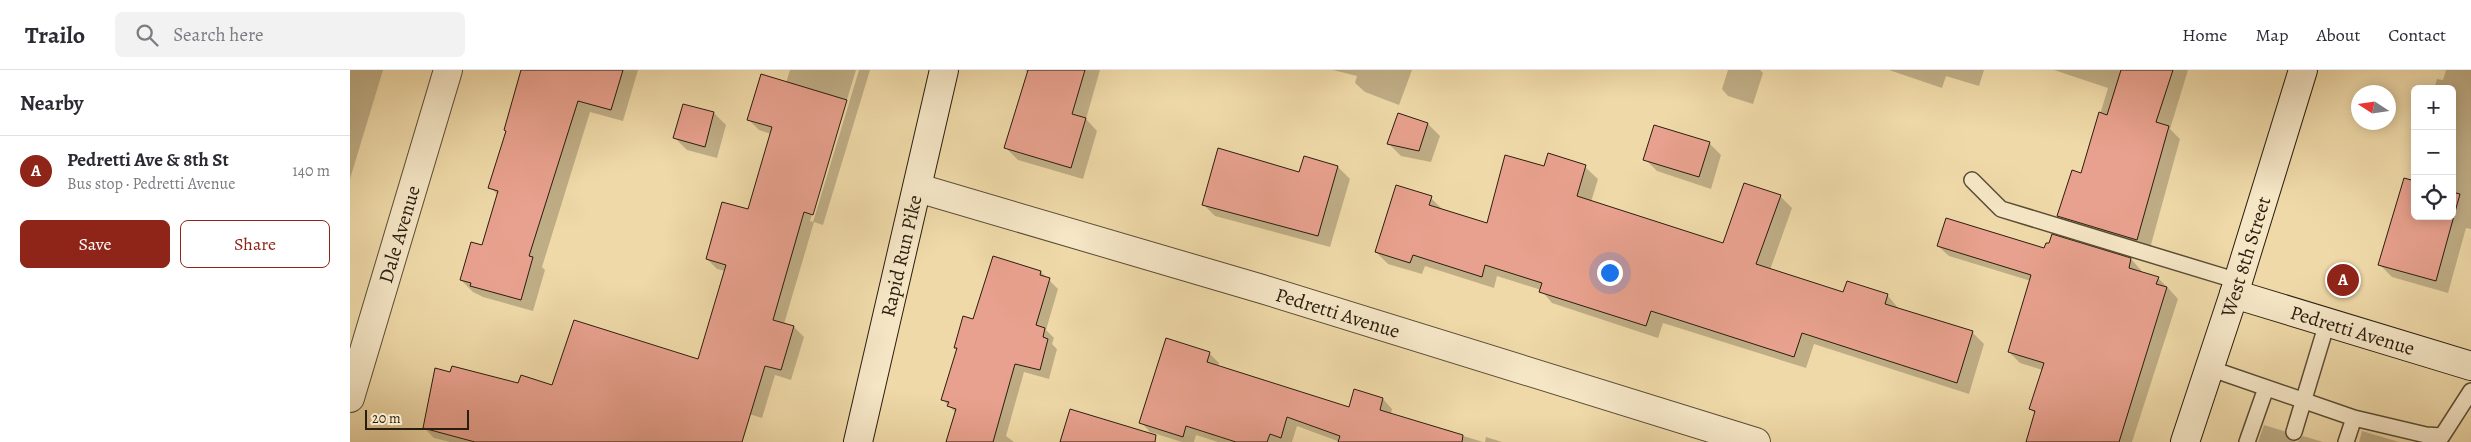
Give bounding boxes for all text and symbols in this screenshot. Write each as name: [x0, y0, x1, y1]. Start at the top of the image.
search box: [115, 12, 465, 57]
text: Trailo: [25, 19, 85, 51]
icon: search: [133, 21, 161, 49]
text: Search here: [173, 22, 264, 48]
text: Home: [2182, 23, 2227, 47]
text: Map: [2255, 23, 2288, 47]
text: About: [2316, 23, 2360, 47]
text: Contact: [2388, 23, 2446, 47]
north arrow: [2351, 85, 2396, 130]
map controls: [2411, 85, 2456, 220]
button: +: [2411, 85, 2456, 130]
text: Nearby: [20, 89, 83, 117]
button: −: [2411, 130, 2456, 175]
text: Pedretti Ave & 8th St: [67, 147, 229, 173]
text: A: [31, 160, 41, 182]
text: 140 m: [292, 160, 330, 182]
text: Bus stop · Pedretti Avenue: [67, 173, 235, 195]
button: locate: [2411, 175, 2456, 220]
street label: Dale Avenue: [372, 182, 426, 286]
street label: Rapid Run Pike: [874, 192, 928, 320]
street label: West 8th Street: [2214, 193, 2277, 321]
button: Save: [20, 220, 170, 268]
button: Share: [180, 220, 330, 268]
your location: [1597, 260, 1623, 286]
pin: A: [2327, 261, 2359, 299]
street label: Pedretti Avenue: [1272, 281, 1403, 344]
street label: Pedretti Avenue: [2287, 298, 2418, 362]
scale bar: [365, 407, 469, 430]
text: 20 m: [372, 409, 401, 428]

